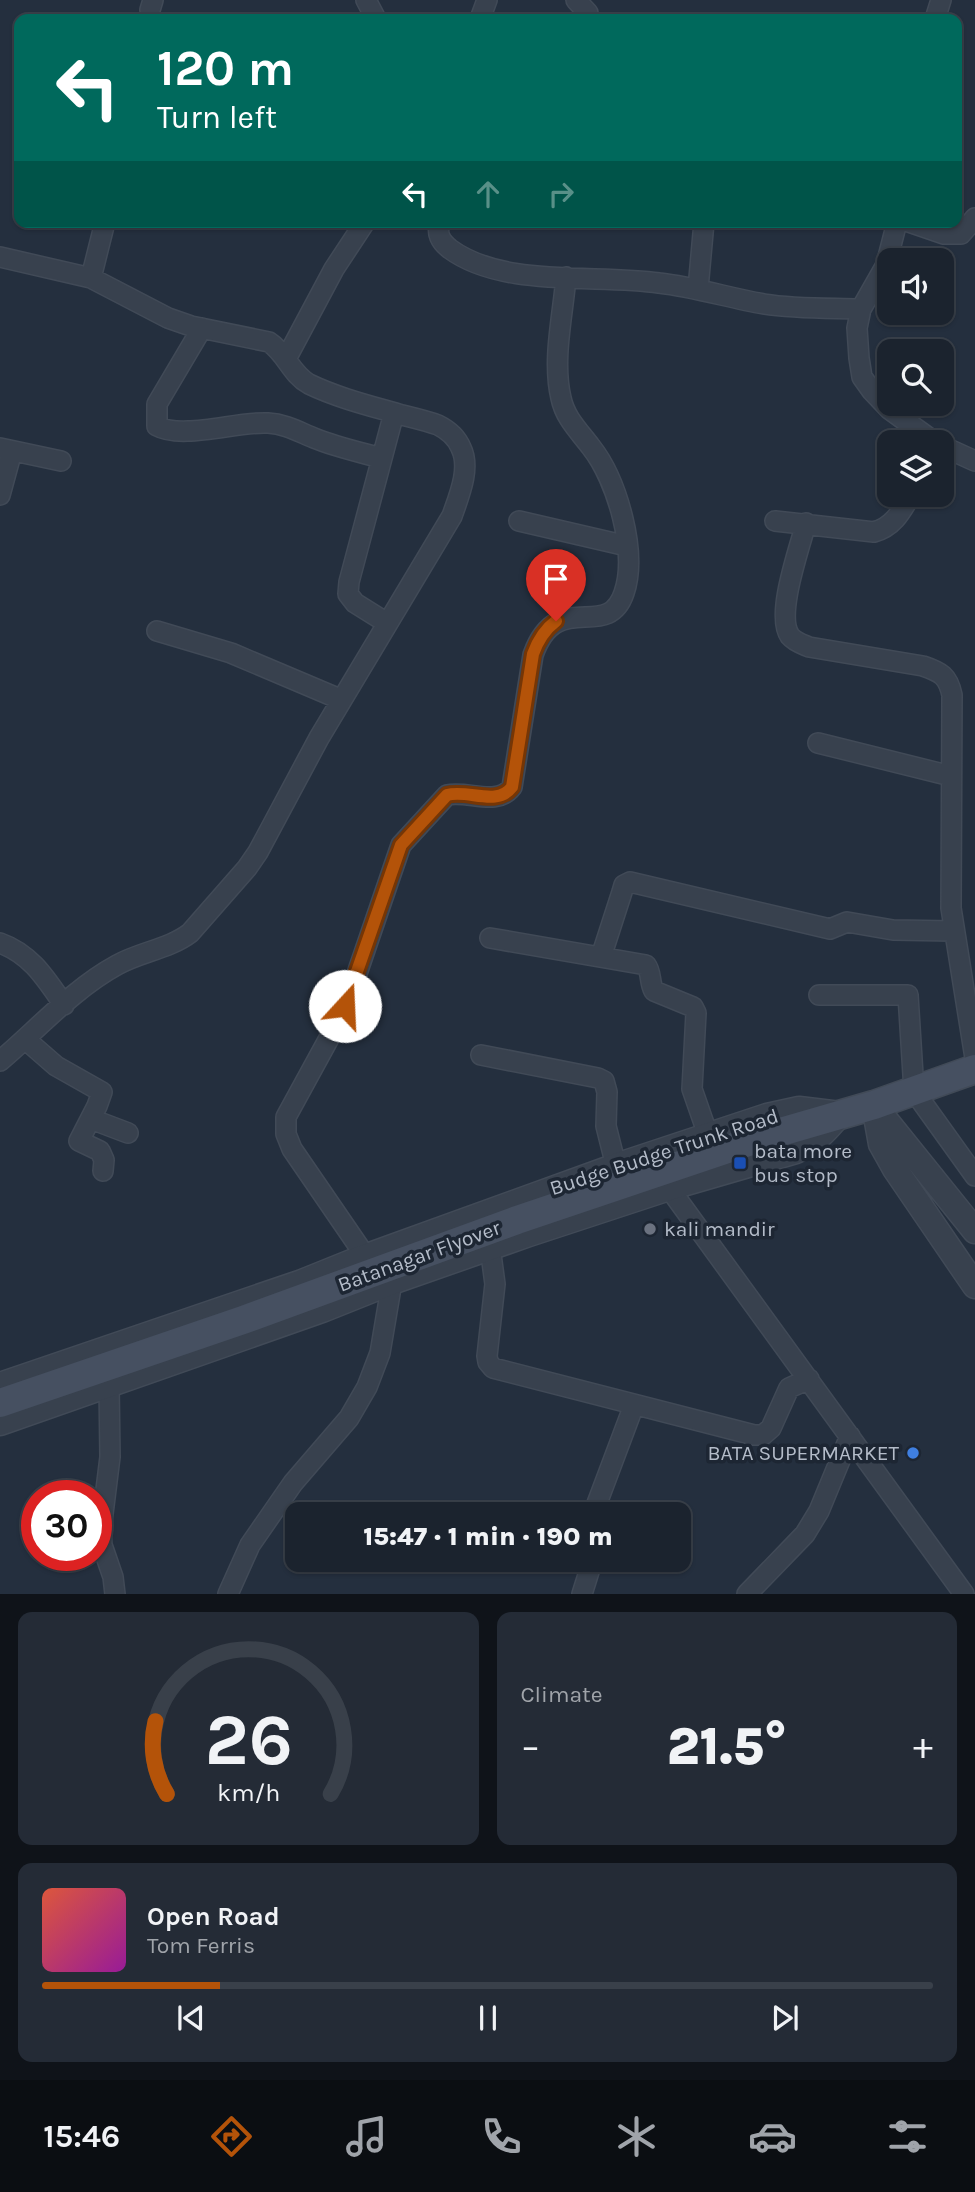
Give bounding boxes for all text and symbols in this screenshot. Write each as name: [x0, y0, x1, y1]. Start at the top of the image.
text: 120 m: [157, 40, 294, 97]
icon: left: [42, 42, 133, 133]
text: Turn left: [157, 99, 277, 136]
icon: left: [396, 175, 434, 213]
icon: ahead: [469, 175, 507, 213]
icon: right: [542, 175, 580, 213]
map controls: [877, 248, 954, 507]
button: sound: [877, 248, 954, 325]
button: search: [877, 339, 954, 416]
button: layers: [877, 430, 954, 507]
pin: [526, 549, 586, 621]
icon: arrive: [537, 560, 575, 598]
position arrow: [308, 969, 382, 1043]
street label: Budge Budge Trunk Road: [547, 1104, 781, 1200]
place label: bata more bus stop: [754, 1139, 852, 1187]
marker: bata more bus stop: [732, 1155, 748, 1171]
street label: Batanagar Flyover: [334, 1215, 504, 1297]
place label: kali mandir: [664, 1217, 775, 1241]
marker: kali mandir: [642, 1221, 658, 1237]
place label: BATA SUPERMARKET: [708, 1441, 899, 1465]
marker: BATA SUPERMARKET: [905, 1445, 921, 1461]
speed limit sign: 30: [21, 1480, 112, 1571]
text: 15:47 · 1 min · 190 m: [363, 1521, 613, 1552]
text: Climate: [521, 1681, 603, 1708]
text: 26: [204, 1698, 292, 1783]
text: 21.5°: [667, 1716, 787, 1777]
text: −: [521, 1724, 540, 1769]
text: +: [913, 1724, 933, 1769]
text: km/h: [217, 1778, 280, 1807]
text: Open Road: [147, 1901, 280, 1932]
text: Tom Ferris: [147, 1932, 255, 1959]
icon: previous: [172, 1999, 210, 2037]
icon: pause: [469, 1999, 507, 2037]
icon: next: [766, 1999, 804, 2037]
icon: directions: [207, 2112, 256, 2161]
icon: music: [342, 2112, 391, 2161]
icon: phone: [477, 2112, 526, 2161]
icon: climate: [612, 2112, 661, 2161]
icon: car: [748, 2112, 797, 2161]
icon: filters: [883, 2112, 932, 2161]
text: 15:46: [43, 2118, 120, 2155]

